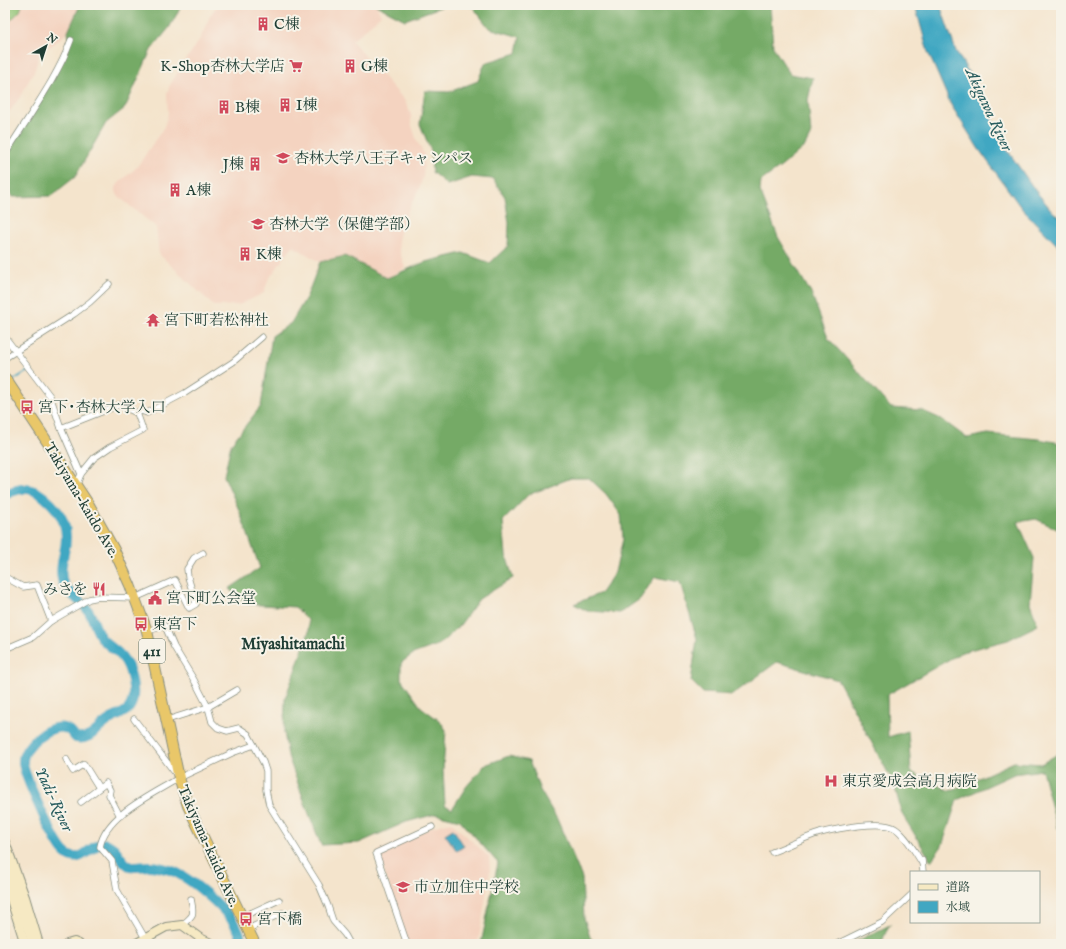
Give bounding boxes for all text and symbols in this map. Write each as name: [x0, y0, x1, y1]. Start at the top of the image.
place label: C棟: [274, 15, 300, 34]
building icon: C棟: [255, 16, 271, 32]
north arrow: [26, 26, 66, 66]
text: N: [43, 30, 60, 48]
place label: K-Shop杏林大学店: [160, 57, 285, 76]
place label: G棟: [361, 57, 388, 76]
supermarket icon: K-Shop杏林大学店: [288, 58, 304, 74]
building icon: G棟: [342, 58, 358, 74]
water label: Akigawa River: [959, 63, 1017, 156]
place label: I棟: [296, 96, 317, 115]
building icon: I棟: [277, 97, 293, 113]
place label: B棟: [235, 98, 260, 117]
building icon: B棟: [216, 99, 232, 115]
place label: 杏林大学八王子キャンパス: [294, 149, 473, 168]
school or university icon: 杏林大学八王子キャンパス: [275, 150, 291, 166]
place label: J棟: [221, 155, 244, 174]
building icon: J棟: [247, 156, 263, 172]
place label: A棟: [185, 181, 211, 200]
building icon: A棟: [167, 182, 183, 198]
place label: 杏林大学（保健学部）: [269, 215, 419, 234]
school or university icon: 杏林大学（保健学部）: [250, 216, 266, 232]
place label: K棟: [256, 245, 282, 264]
building icon: K棟: [237, 246, 253, 262]
place label: 宮下町若松神社: [164, 311, 269, 330]
temple icon: 宮下町若松神社: [145, 312, 161, 328]
place label: 宮下･杏林大学入口: [38, 398, 166, 417]
bus stop icon: 宮下･杏林大学入口: [19, 399, 35, 415]
street label: Takiyama-kaido Ave.: [40, 439, 124, 561]
place label: みさを: [43, 580, 88, 599]
restaurant icon: みさを: [91, 581, 107, 597]
place label: 宮下町公会堂: [166, 589, 256, 608]
public building icon: 宮下町公会堂: [147, 590, 163, 606]
place label: 東宮下: [152, 615, 197, 634]
bus stop icon: 東宮下: [133, 616, 149, 632]
district label: Miyashitamachi: [241, 635, 346, 655]
road number: 411: [139, 639, 165, 663]
water label: Yadi-River: [30, 764, 77, 837]
place label: 東京愛成会高月病院: [842, 772, 977, 791]
hospital icon: 東京愛成会高月病院: [823, 773, 839, 789]
street label: Takiyama-kaido Ave.: [173, 782, 244, 910]
legend: [910, 871, 1040, 923]
place label: 市立加住中学校: [414, 878, 519, 897]
school or university icon: 市立加住中学校: [395, 879, 411, 895]
text: 道路: [946, 880, 970, 895]
text: 水域: [946, 900, 970, 915]
place label: 宮下橋: [257, 910, 302, 929]
bus stop icon: 宮下橋: [238, 911, 254, 927]

